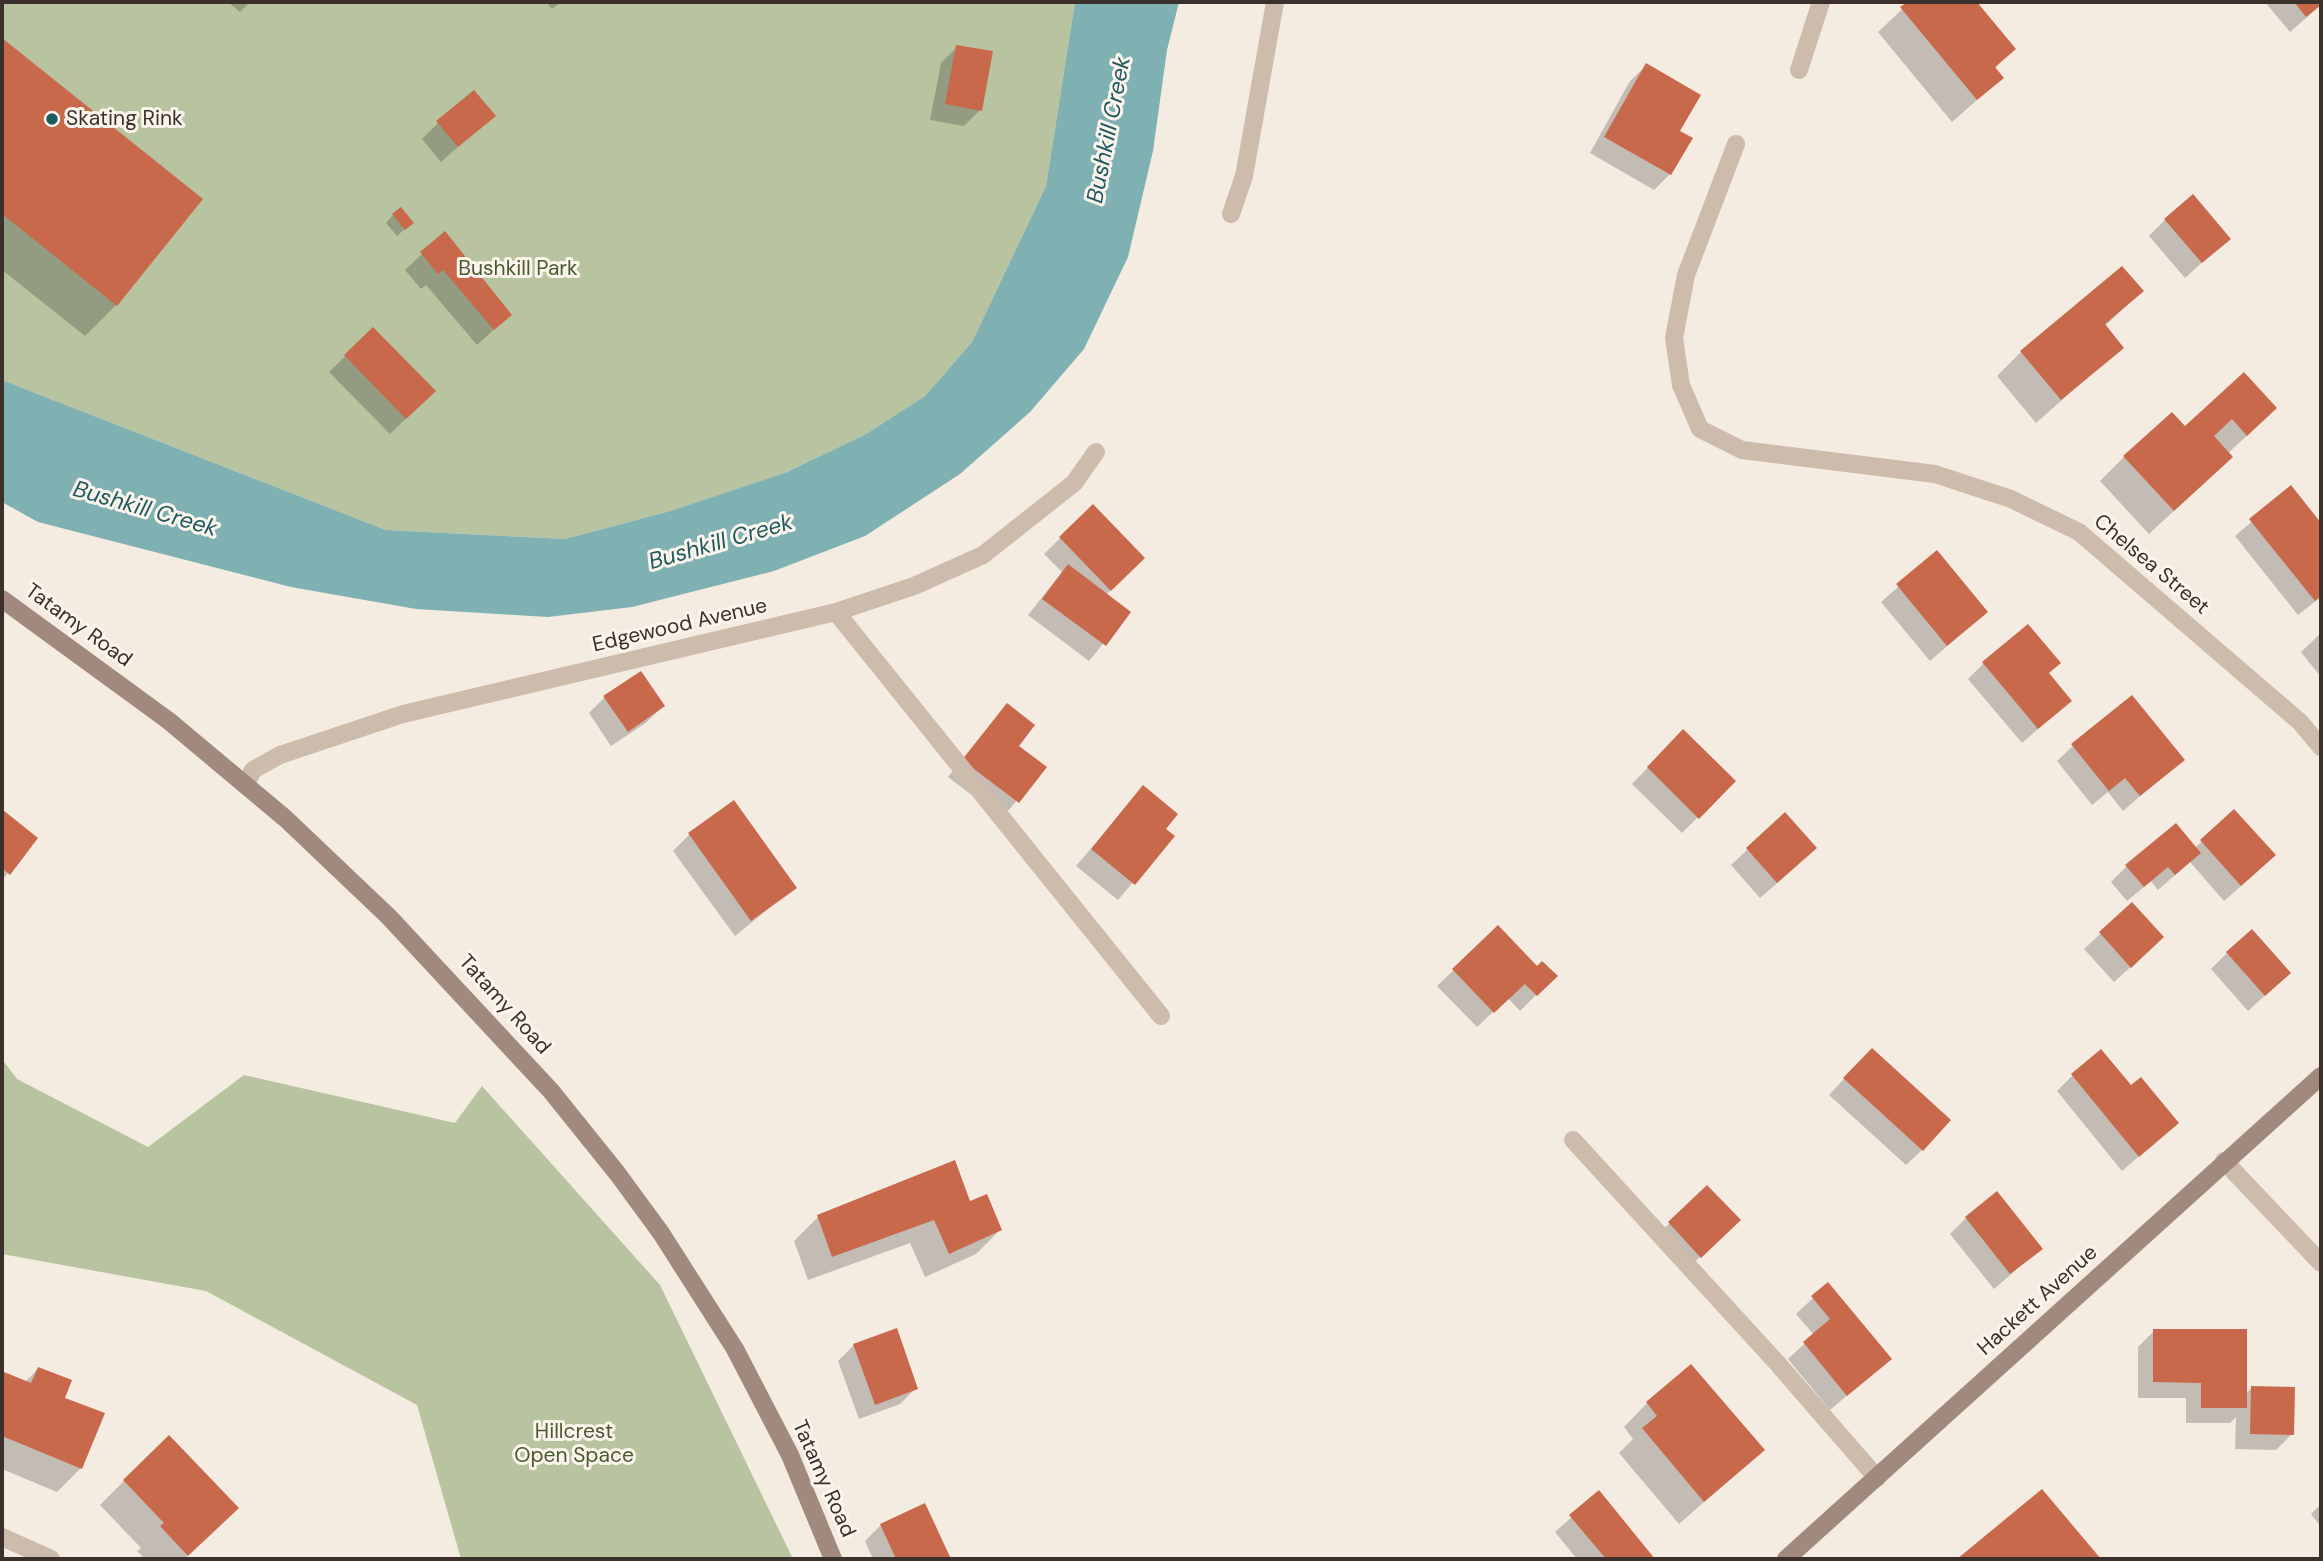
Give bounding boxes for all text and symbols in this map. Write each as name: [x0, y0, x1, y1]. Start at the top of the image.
water label: Bushkill Creek: [1082, 54, 1138, 206]
place label: Skating Rink: [66, 106, 183, 132]
marker: Skating Rink: [44, 111, 60, 127]
park label: Bushkill Park: [458, 256, 578, 282]
water label: Bushkill Creek: [70, 476, 220, 544]
water label: Bushkill Creek: [646, 509, 796, 577]
street label: Chelsea Street: [2088, 509, 2214, 621]
street label: Tatamy Road: [20, 579, 136, 673]
street label: Edgewood Avenue: [590, 594, 770, 658]
street label: Tatamy Road: [453, 950, 555, 1060]
street label: Hackett Avenue: [1973, 1241, 2103, 1361]
street label: Tatamy Road: [786, 1417, 860, 1541]
park label: Hillcrest Open Space: [514, 1419, 634, 1469]

